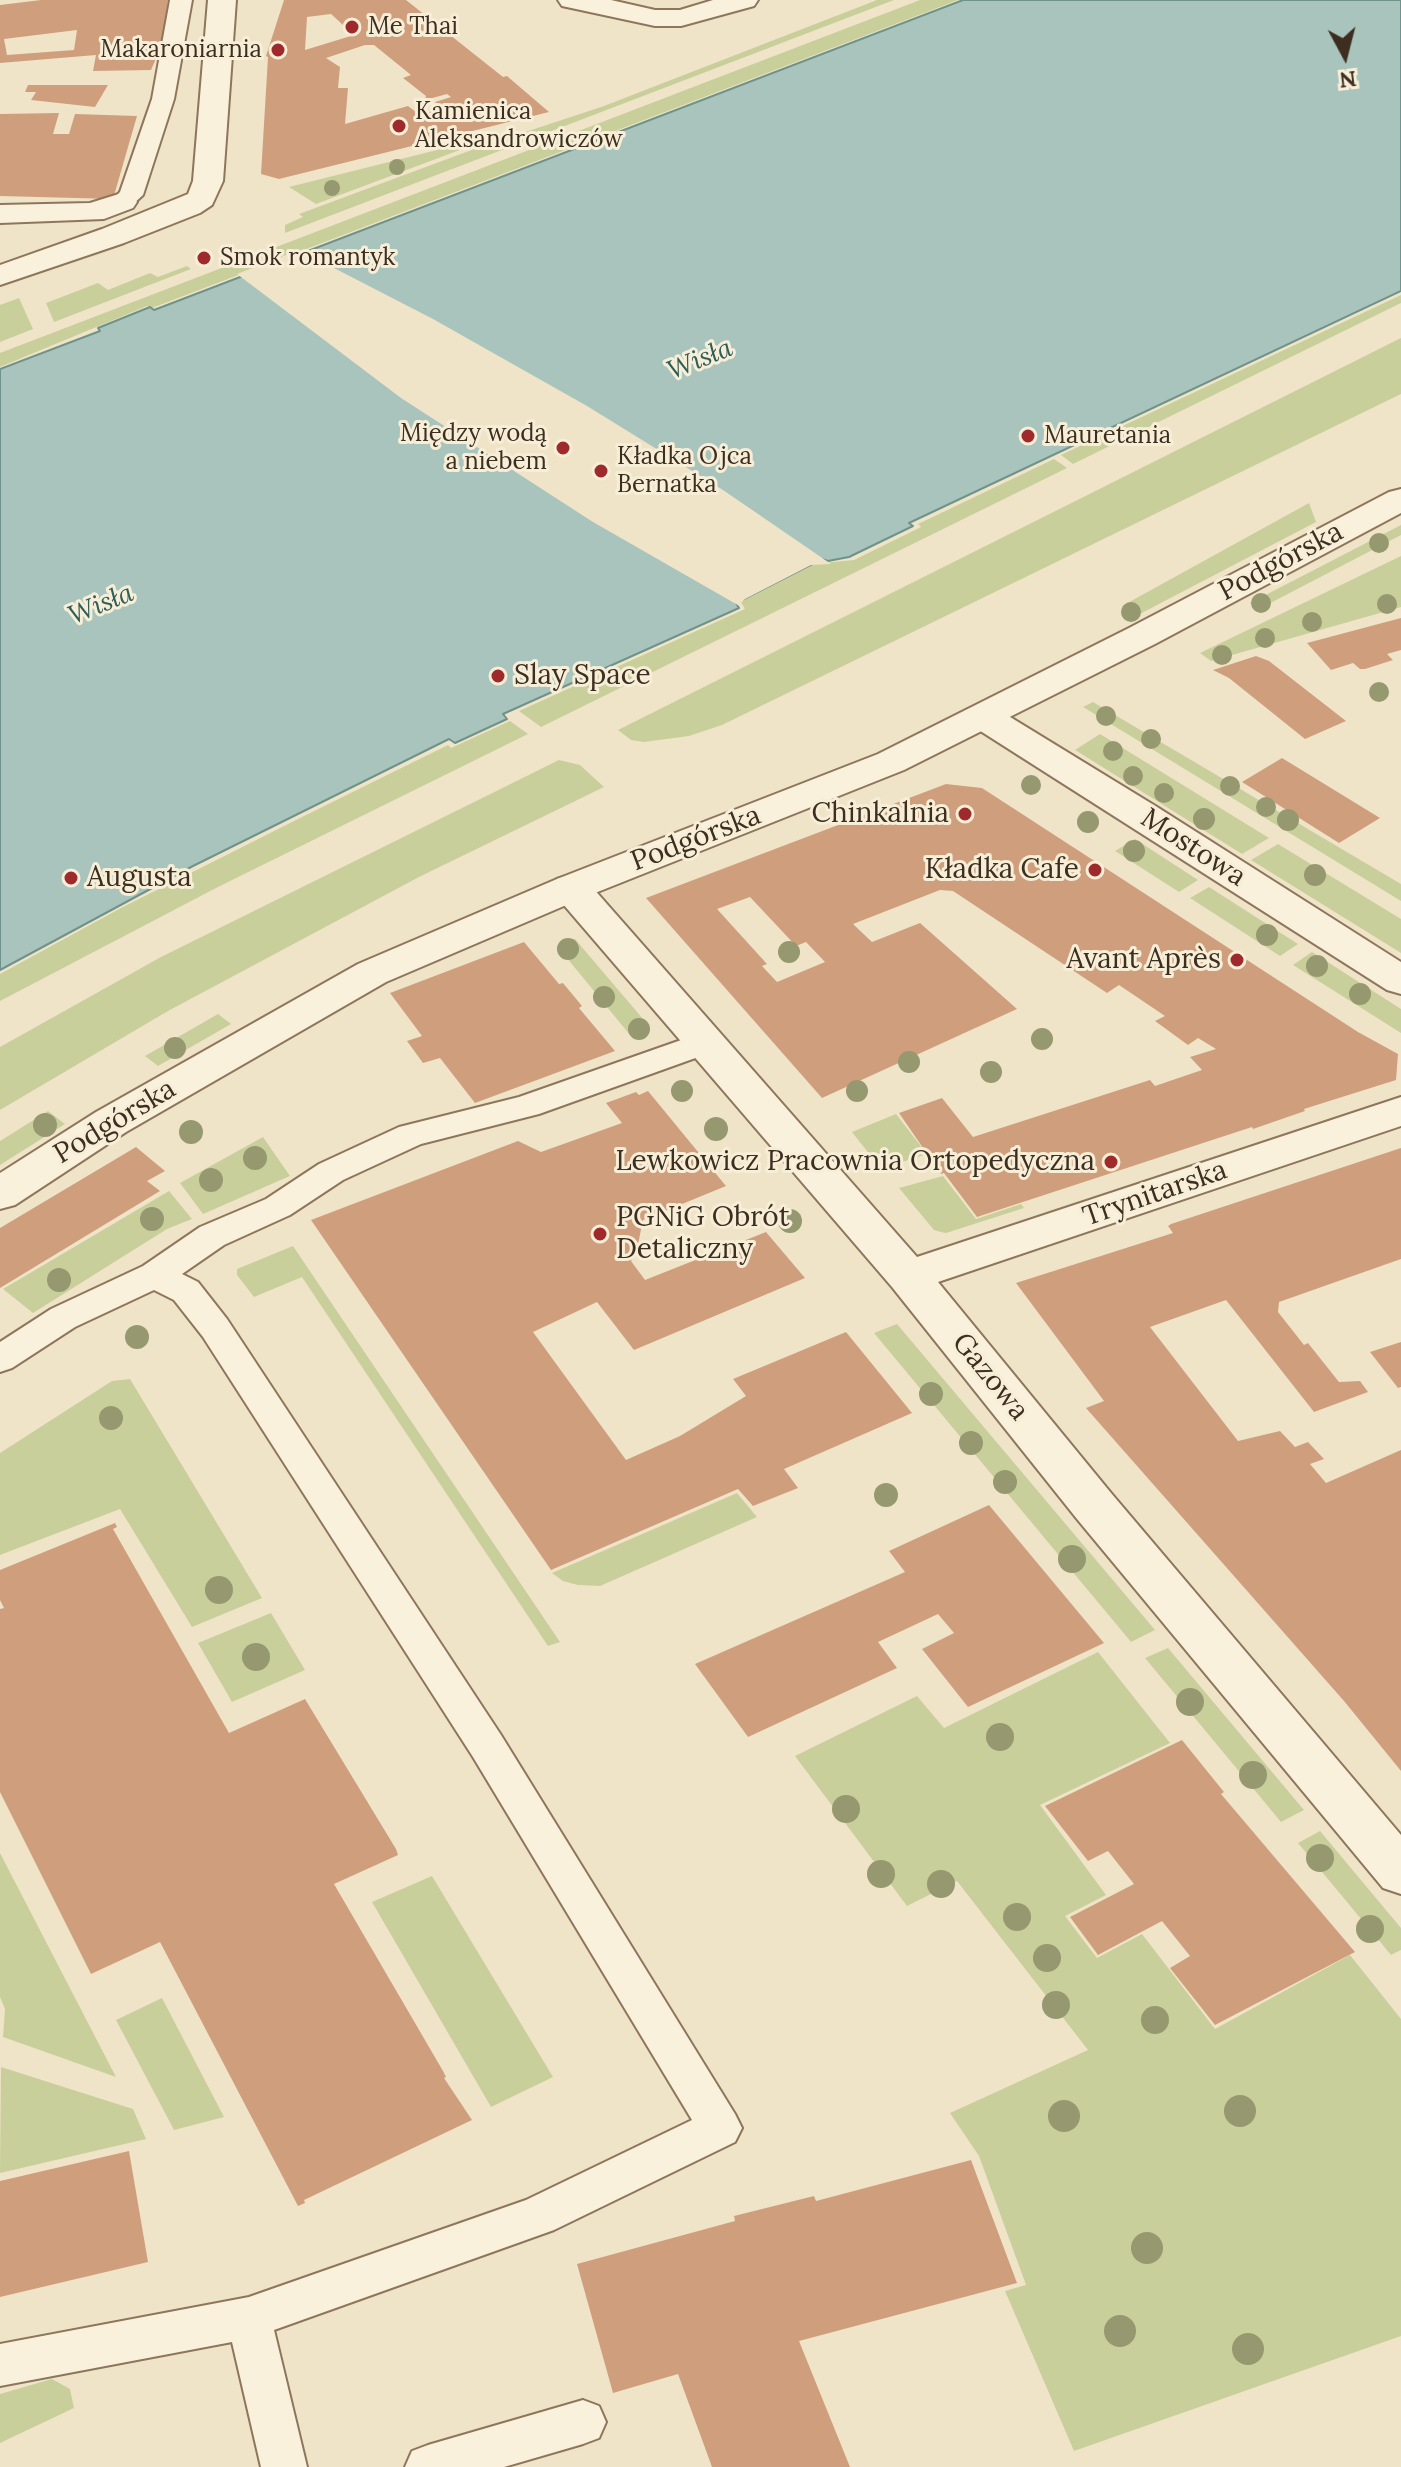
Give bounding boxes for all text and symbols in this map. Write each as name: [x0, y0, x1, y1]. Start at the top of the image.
place label: Me Thai: [368, 13, 458, 41]
north arrow: [1305, 16, 1385, 96]
marker: Me Thai: [343, 18, 361, 36]
place label: Makaroniarnia: [100, 36, 262, 64]
marker: Makaroniarnia: [269, 41, 287, 59]
text: N: [1338, 65, 1358, 95]
place label: Kamienica Aleksandrowiczów: [415, 98, 623, 154]
marker: Kamienica Aleksandrowiczów: [390, 117, 408, 135]
place label: Smok romantyk: [220, 244, 395, 272]
marker: Smok romantyk: [195, 249, 213, 267]
water label: Wisła: [663, 333, 737, 387]
place label: Między wodą a niebem: [400, 420, 547, 476]
place label: Mauretania: [1044, 422, 1171, 450]
marker: Mauretania: [1019, 427, 1037, 445]
marker: Między wodą a niebem: [554, 439, 572, 457]
place label: Kładka Ojca Bernatka: [617, 443, 752, 499]
marker: Kładka Ojca Bernatka: [592, 462, 610, 480]
street label: Podgórska: [1213, 515, 1349, 609]
water label: Wisła: [64, 578, 138, 632]
place label: Slay Space: [514, 659, 651, 693]
marker: Slay Space: [489, 667, 507, 685]
place label: Chinkalnia: [811, 797, 949, 831]
street label: Podgórska: [626, 799, 766, 879]
street label: Mostowa: [1134, 802, 1252, 894]
marker: Chinkalnia: [956, 805, 974, 823]
place label: Kładka Cafe: [925, 853, 1079, 887]
place label: Augusta: [87, 861, 192, 895]
marker: Kładka Cafe: [1086, 861, 1104, 879]
marker: Augusta: [62, 869, 80, 887]
place label: Avant Après: [1066, 943, 1221, 977]
marker: Avant Après: [1228, 951, 1246, 969]
street label: Podgórska: [48, 1073, 182, 1171]
place label: Lewkowicz Pracownia Ortopedyczna: [615, 1145, 1095, 1179]
marker: Lewkowicz Pracownia Ortopedyczna: [1102, 1153, 1120, 1171]
street label: Trynitarska: [1079, 1154, 1231, 1234]
place label: PGNiG Obrót Detaliczny: [616, 1201, 790, 1267]
marker: PGNiG Obrót Detaliczny: [591, 1225, 609, 1243]
street label: Gazowa: [945, 1327, 1035, 1427]

